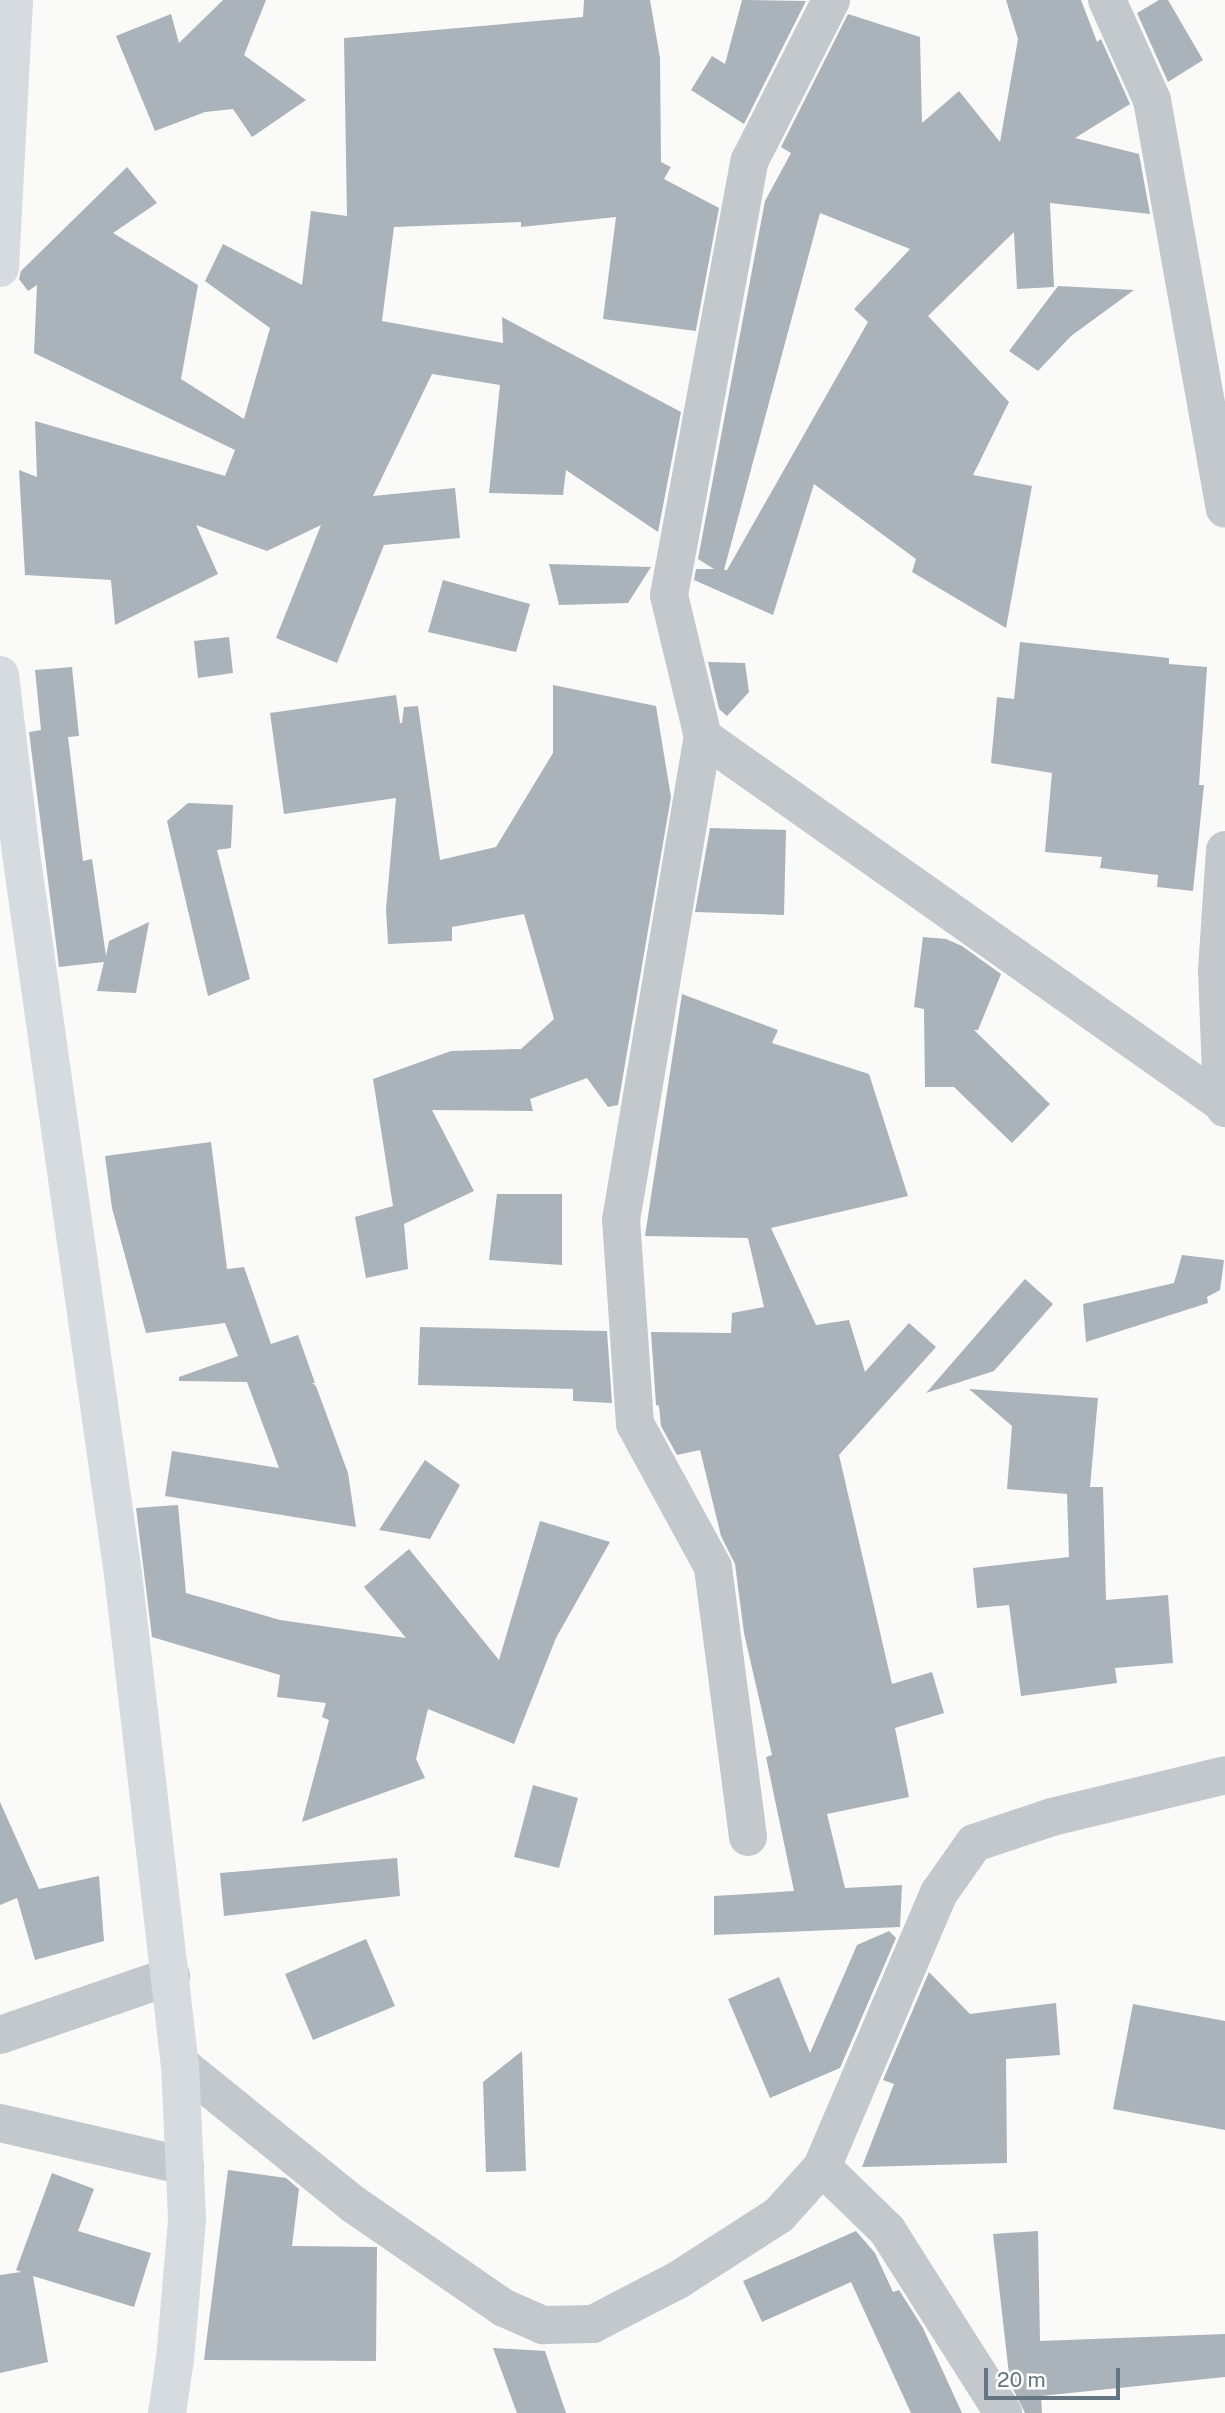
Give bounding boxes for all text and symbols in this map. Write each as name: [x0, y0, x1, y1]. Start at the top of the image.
scale bar: [987, 2354, 1124, 2398]
text: 20 m: [997, 2367, 1046, 2392]

